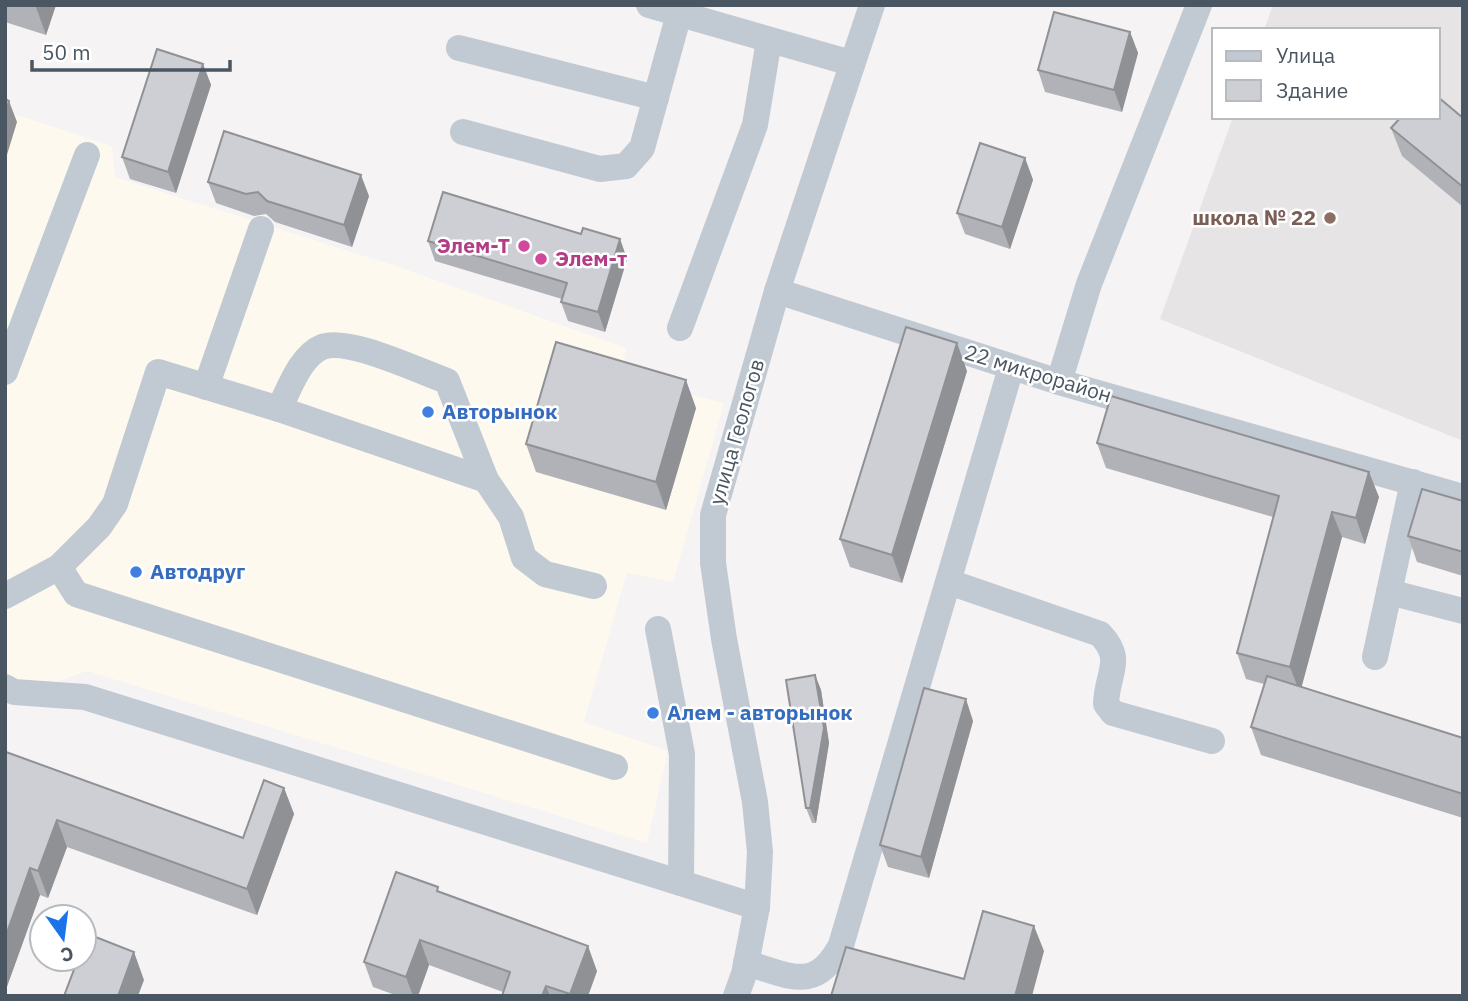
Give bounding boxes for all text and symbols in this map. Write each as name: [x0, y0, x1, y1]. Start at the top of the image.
scale bar: [32, 28, 229, 72]
legend: [1212, 28, 1440, 119]
text: 50 m: [42, 38, 91, 66]
text: Улица: [1276, 41, 1335, 69]
text: Здание: [1276, 76, 1348, 104]
place label: школа № 22: [1192, 203, 1316, 231]
marker: школа № 22: [1322, 210, 1338, 226]
place label: Элем-Т: [437, 231, 510, 259]
marker: Элем-Т: [516, 238, 532, 254]
place label: Элем-т: [555, 244, 627, 272]
marker: Элем-т: [533, 251, 549, 267]
street label: 22 микрорайон: [961, 337, 1115, 409]
street label: улица Геологов: [702, 356, 770, 508]
place label: Авторынок: [442, 397, 557, 425]
marker: Авторынок: [420, 404, 436, 420]
place label: Автодруг: [150, 557, 245, 585]
marker: Автодруг: [128, 564, 144, 580]
place label: Алем - авторынок: [667, 698, 853, 726]
marker: Алем - авторынок: [645, 705, 661, 721]
north arrow: [28, 903, 98, 973]
text: С: [58, 941, 76, 968]

